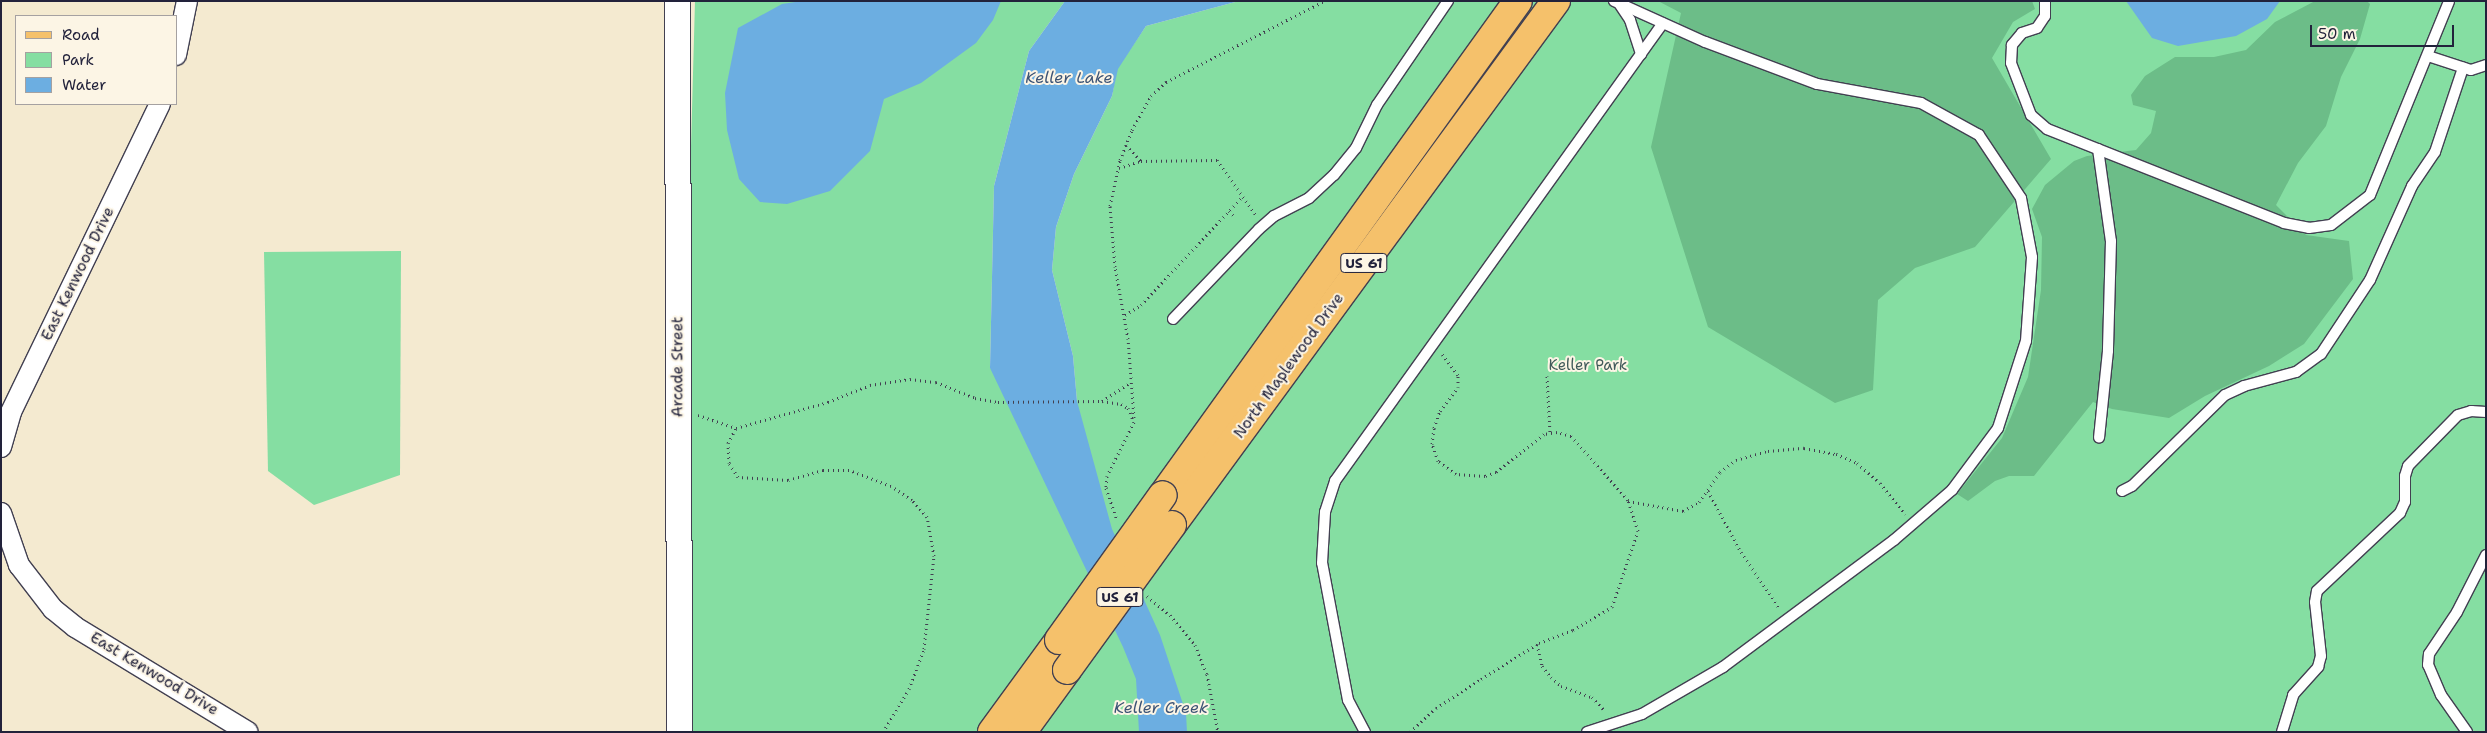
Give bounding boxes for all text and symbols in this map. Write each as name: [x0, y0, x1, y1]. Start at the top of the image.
legend: [15, 15, 178, 105]
scale bar: [2312, 15, 2456, 47]
text: 50 m: [2318, 24, 2356, 44]
text: Road: [62, 25, 100, 45]
text: Park: [62, 50, 94, 70]
water label: Keller Lake: [1025, 68, 1113, 88]
text: Water: [62, 75, 106, 95]
street label: East Kenwood Drive: [38, 204, 118, 344]
road number: US 61: [1340, 252, 1388, 274]
street label: North Maplewood Drive: [1230, 290, 1348, 442]
street label: Arcade Street: [669, 317, 687, 417]
park label: Keller Park: [1549, 357, 1627, 375]
road number: US 61: [1096, 586, 1144, 608]
street label: East Kenwood Drive: [87, 629, 221, 719]
water label: Keller Creek: [1114, 698, 1208, 718]

